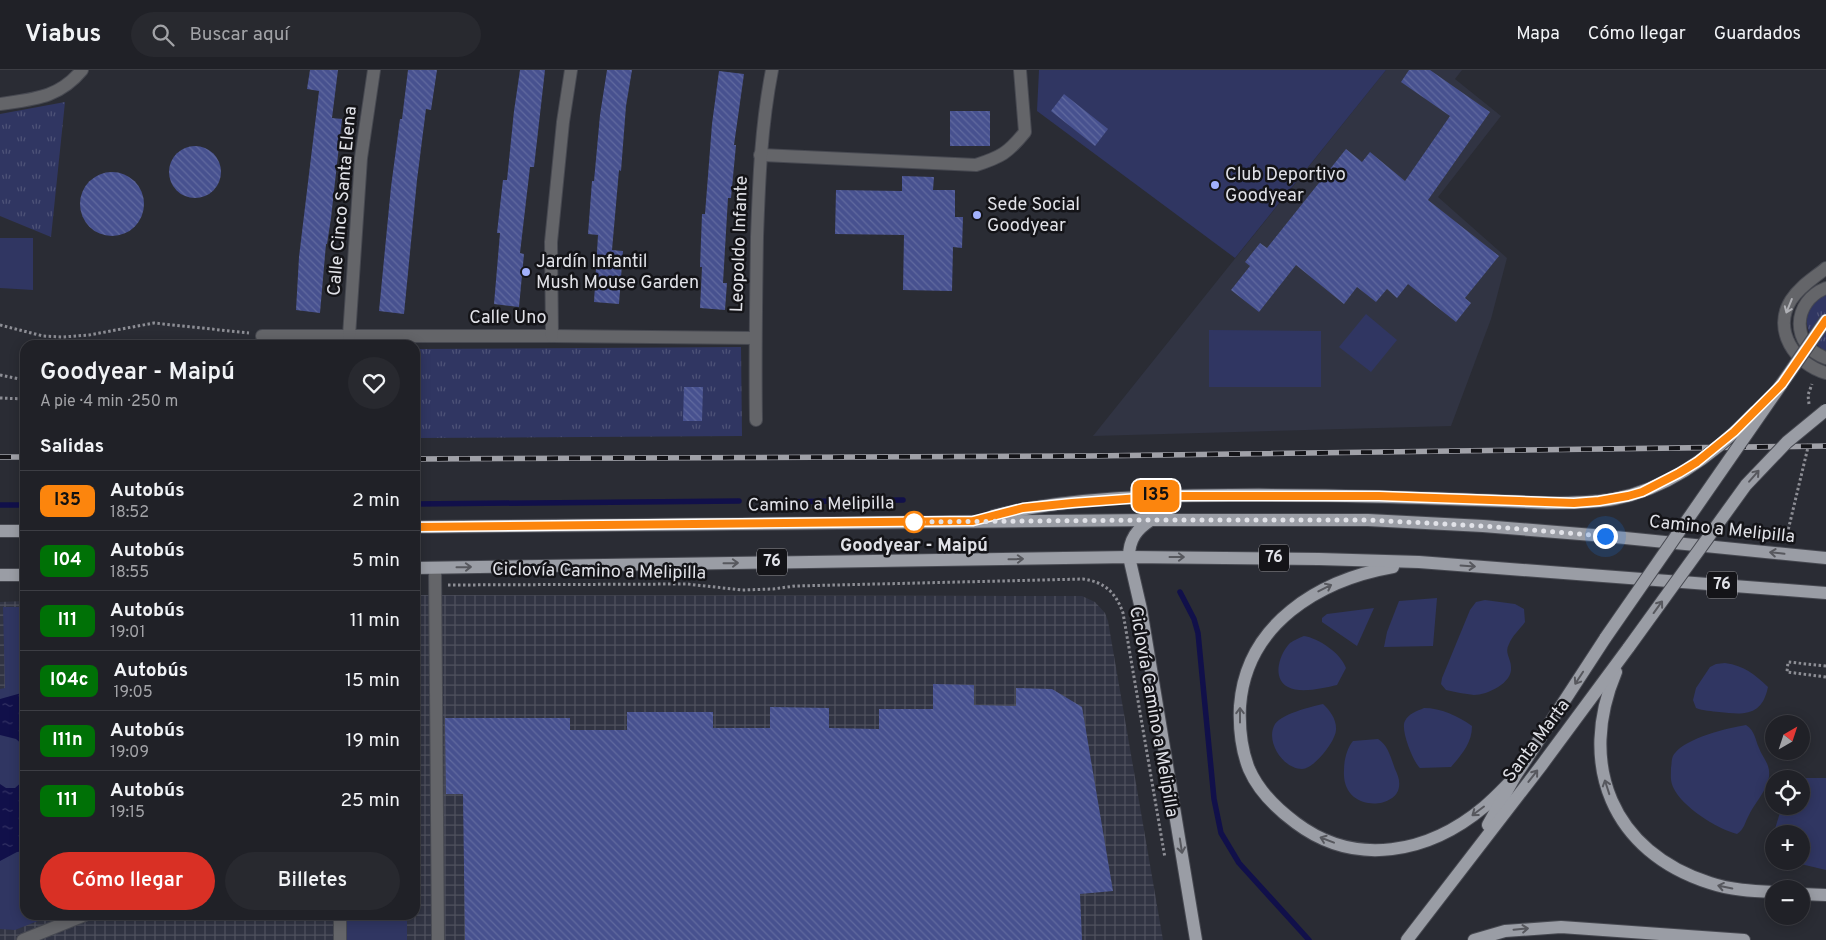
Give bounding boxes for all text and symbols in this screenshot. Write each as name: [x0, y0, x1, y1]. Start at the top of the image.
search box: [131, 12, 481, 57]
text: Viabus: [25, 20, 101, 50]
icon: search: [149, 21, 177, 49]
text: Buscar aquí: [189, 23, 289, 47]
text: Mapa: [1516, 23, 1560, 46]
text: Cómo llegar: [1588, 23, 1686, 46]
text: Guardados: [1714, 23, 1801, 46]
street label: Calle Cinco Santa Elena: [323, 105, 363, 297]
place label: Club Deportivo Goodyear: [1225, 164, 1346, 208]
street label: Leopoldo Infante: [726, 175, 754, 313]
marker: Club Deportivo Goodyear: [1209, 179, 1221, 191]
place label: Sede Social Goodyear: [987, 194, 1080, 238]
marker: Sede Social Goodyear: [971, 209, 983, 221]
place label: Jardín Infantil Mush Mouse Garden: [536, 251, 699, 295]
marker: Jardín Infantil Mush Mouse Garden: [520, 266, 532, 278]
one-way arrow: [1784, 298, 1793, 314]
street label: Calle Uno: [469, 307, 547, 330]
button: heart: [348, 357, 400, 409]
text: Goodyear - Maipú: [40, 358, 235, 388]
text: A pie · 4 min · 250 m: [40, 392, 178, 412]
text: Salidas: [40, 435, 104, 459]
one-way arrow: [1748, 470, 1760, 483]
text: Autobús: [110, 479, 185, 503]
line badge: I35: [1127, 480, 1185, 512]
text: I35: [1142, 484, 1170, 507]
text: I35: [54, 489, 81, 512]
text: 2 min: [352, 489, 400, 513]
street label: Camino a Melipilla: [747, 492, 895, 518]
text: 18:52: [110, 503, 149, 523]
marker: Goodyear - Maipú: [903, 511, 925, 533]
street label: Camino a Melipilla: [1648, 511, 1796, 549]
your location: [1593, 524, 1618, 549]
place label: Goodyear - Maipú: [840, 535, 988, 558]
text: Autobús: [110, 539, 185, 563]
road number: 76: [1259, 544, 1289, 572]
road number: 76: [757, 548, 787, 576]
text: I04: [53, 549, 82, 572]
text: 5 min: [352, 549, 400, 573]
one-way arrow: [1770, 549, 1786, 558]
one-way arrow: [1169, 552, 1185, 562]
one-way arrow: [1008, 554, 1024, 564]
one-way arrow: [723, 558, 739, 567]
street label: Ciclovía Camino a Melipilla: [492, 559, 706, 585]
one-way arrow: [1460, 561, 1476, 570]
one-way arrow: [455, 562, 471, 572]
text: 18:55: [110, 563, 149, 583]
road number: 76: [1707, 572, 1737, 598]
one-way arrow: [1318, 583, 1333, 593]
text: Autobús: [110, 599, 185, 623]
one-way arrow: [1653, 600, 1663, 614]
street label: Ciclovía Camino a Melipilla: [1123, 605, 1183, 819]
text: I11: [58, 609, 77, 632]
text: 11 min: [350, 609, 400, 633]
text: 19:01: [110, 623, 145, 643]
text: Autobús: [113, 659, 188, 683]
text: I04c: [50, 669, 88, 692]
text: 15 min: [345, 669, 400, 693]
one-way arrow: [1574, 671, 1585, 685]
text: 19:05: [113, 683, 153, 703]
street label: Santa Marta: [1498, 695, 1576, 787]
one-way arrow: [1235, 708, 1245, 724]
north arrow: [1765, 715, 1810, 760]
map controls: [1765, 715, 1810, 925]
text: Autobús: [110, 719, 185, 743]
text: I11n: [52, 729, 83, 752]
text: 19 min: [345, 729, 400, 753]
text: 19:09: [110, 743, 149, 763]
one-way arrow: [1528, 769, 1538, 783]
button: locate: [1765, 770, 1810, 815]
text: Autobús: [110, 779, 185, 803]
one-way arrow: [1601, 779, 1611, 795]
text: 111: [57, 789, 78, 812]
text: 25 min: [340, 789, 400, 813]
text: 19:15: [110, 803, 145, 823]
one-way arrow: [1471, 806, 1485, 816]
button: +: [1765, 825, 1810, 870]
one-way arrow: [1319, 835, 1335, 844]
one-way arrow: [1176, 838, 1186, 854]
button: Cómo llegar: [40, 852, 215, 910]
button: Billetes: [225, 852, 400, 910]
button: −: [1765, 880, 1810, 925]
one-way arrow: [1718, 882, 1734, 891]
one-way arrow: [1513, 924, 1529, 934]

